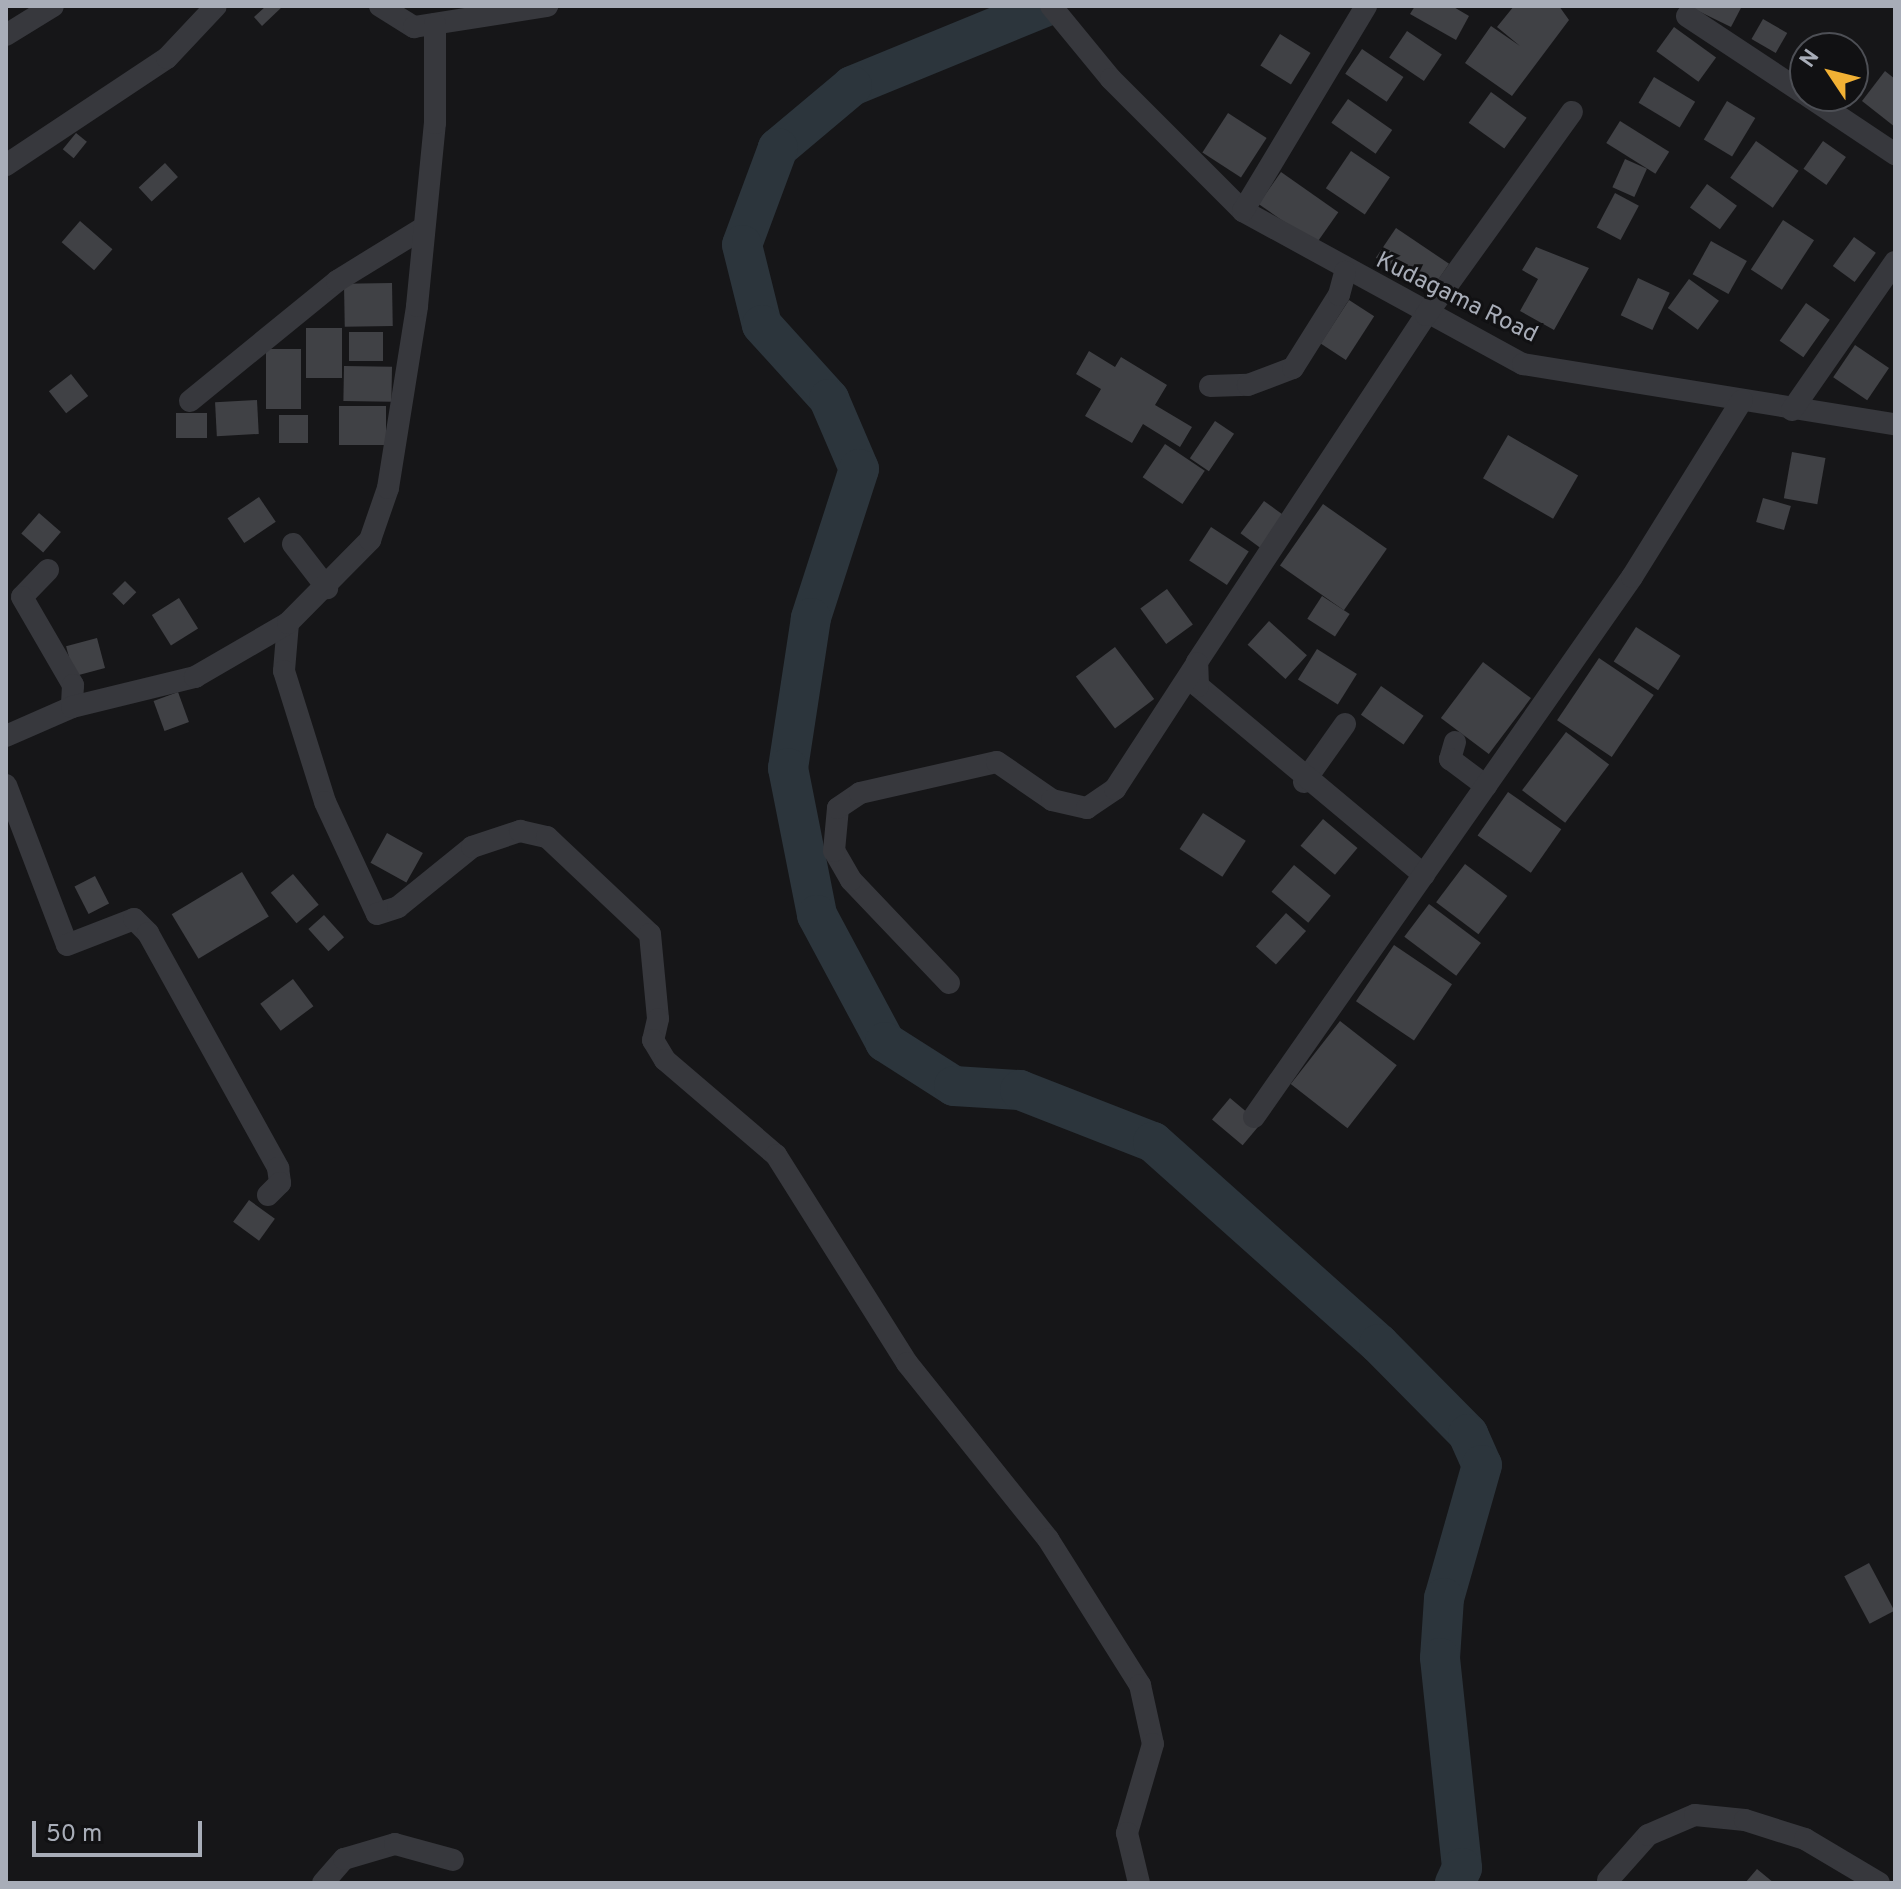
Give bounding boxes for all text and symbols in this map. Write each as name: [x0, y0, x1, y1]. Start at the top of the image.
north arrow: [1789, 32, 1869, 112]
text: N: [1795, 45, 1826, 73]
street label: Kudagama Road: [1370, 247, 1542, 351]
scale bar: [36, 1805, 206, 1855]
text: 50 m: [46, 1820, 102, 1850]

